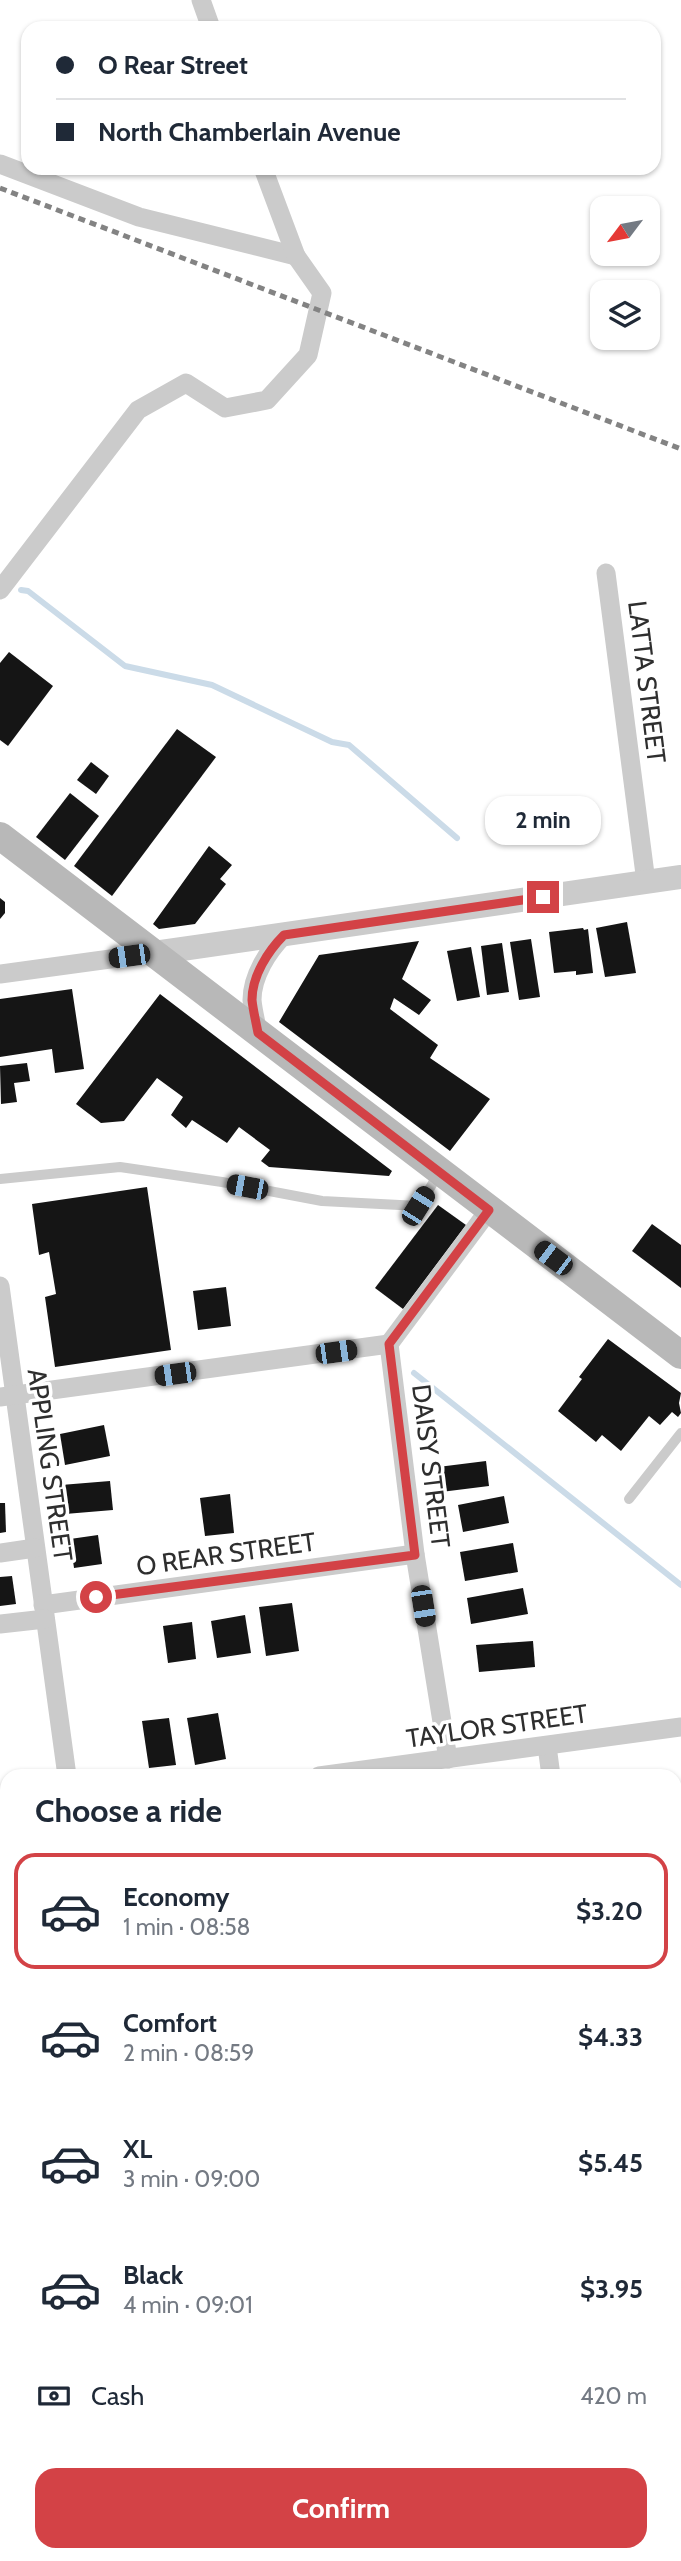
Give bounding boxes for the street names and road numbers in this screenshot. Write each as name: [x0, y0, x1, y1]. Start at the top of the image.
street label: LATTA STREET: [621, 599, 673, 765]
street label: APPLING STREET: [21, 1367, 79, 1564]
street label: DAISY STREET: [405, 1382, 457, 1550]
street label: O REAR STREET: [134, 1526, 318, 1582]
street label: TAYLOR STREET: [404, 1697, 590, 1755]

